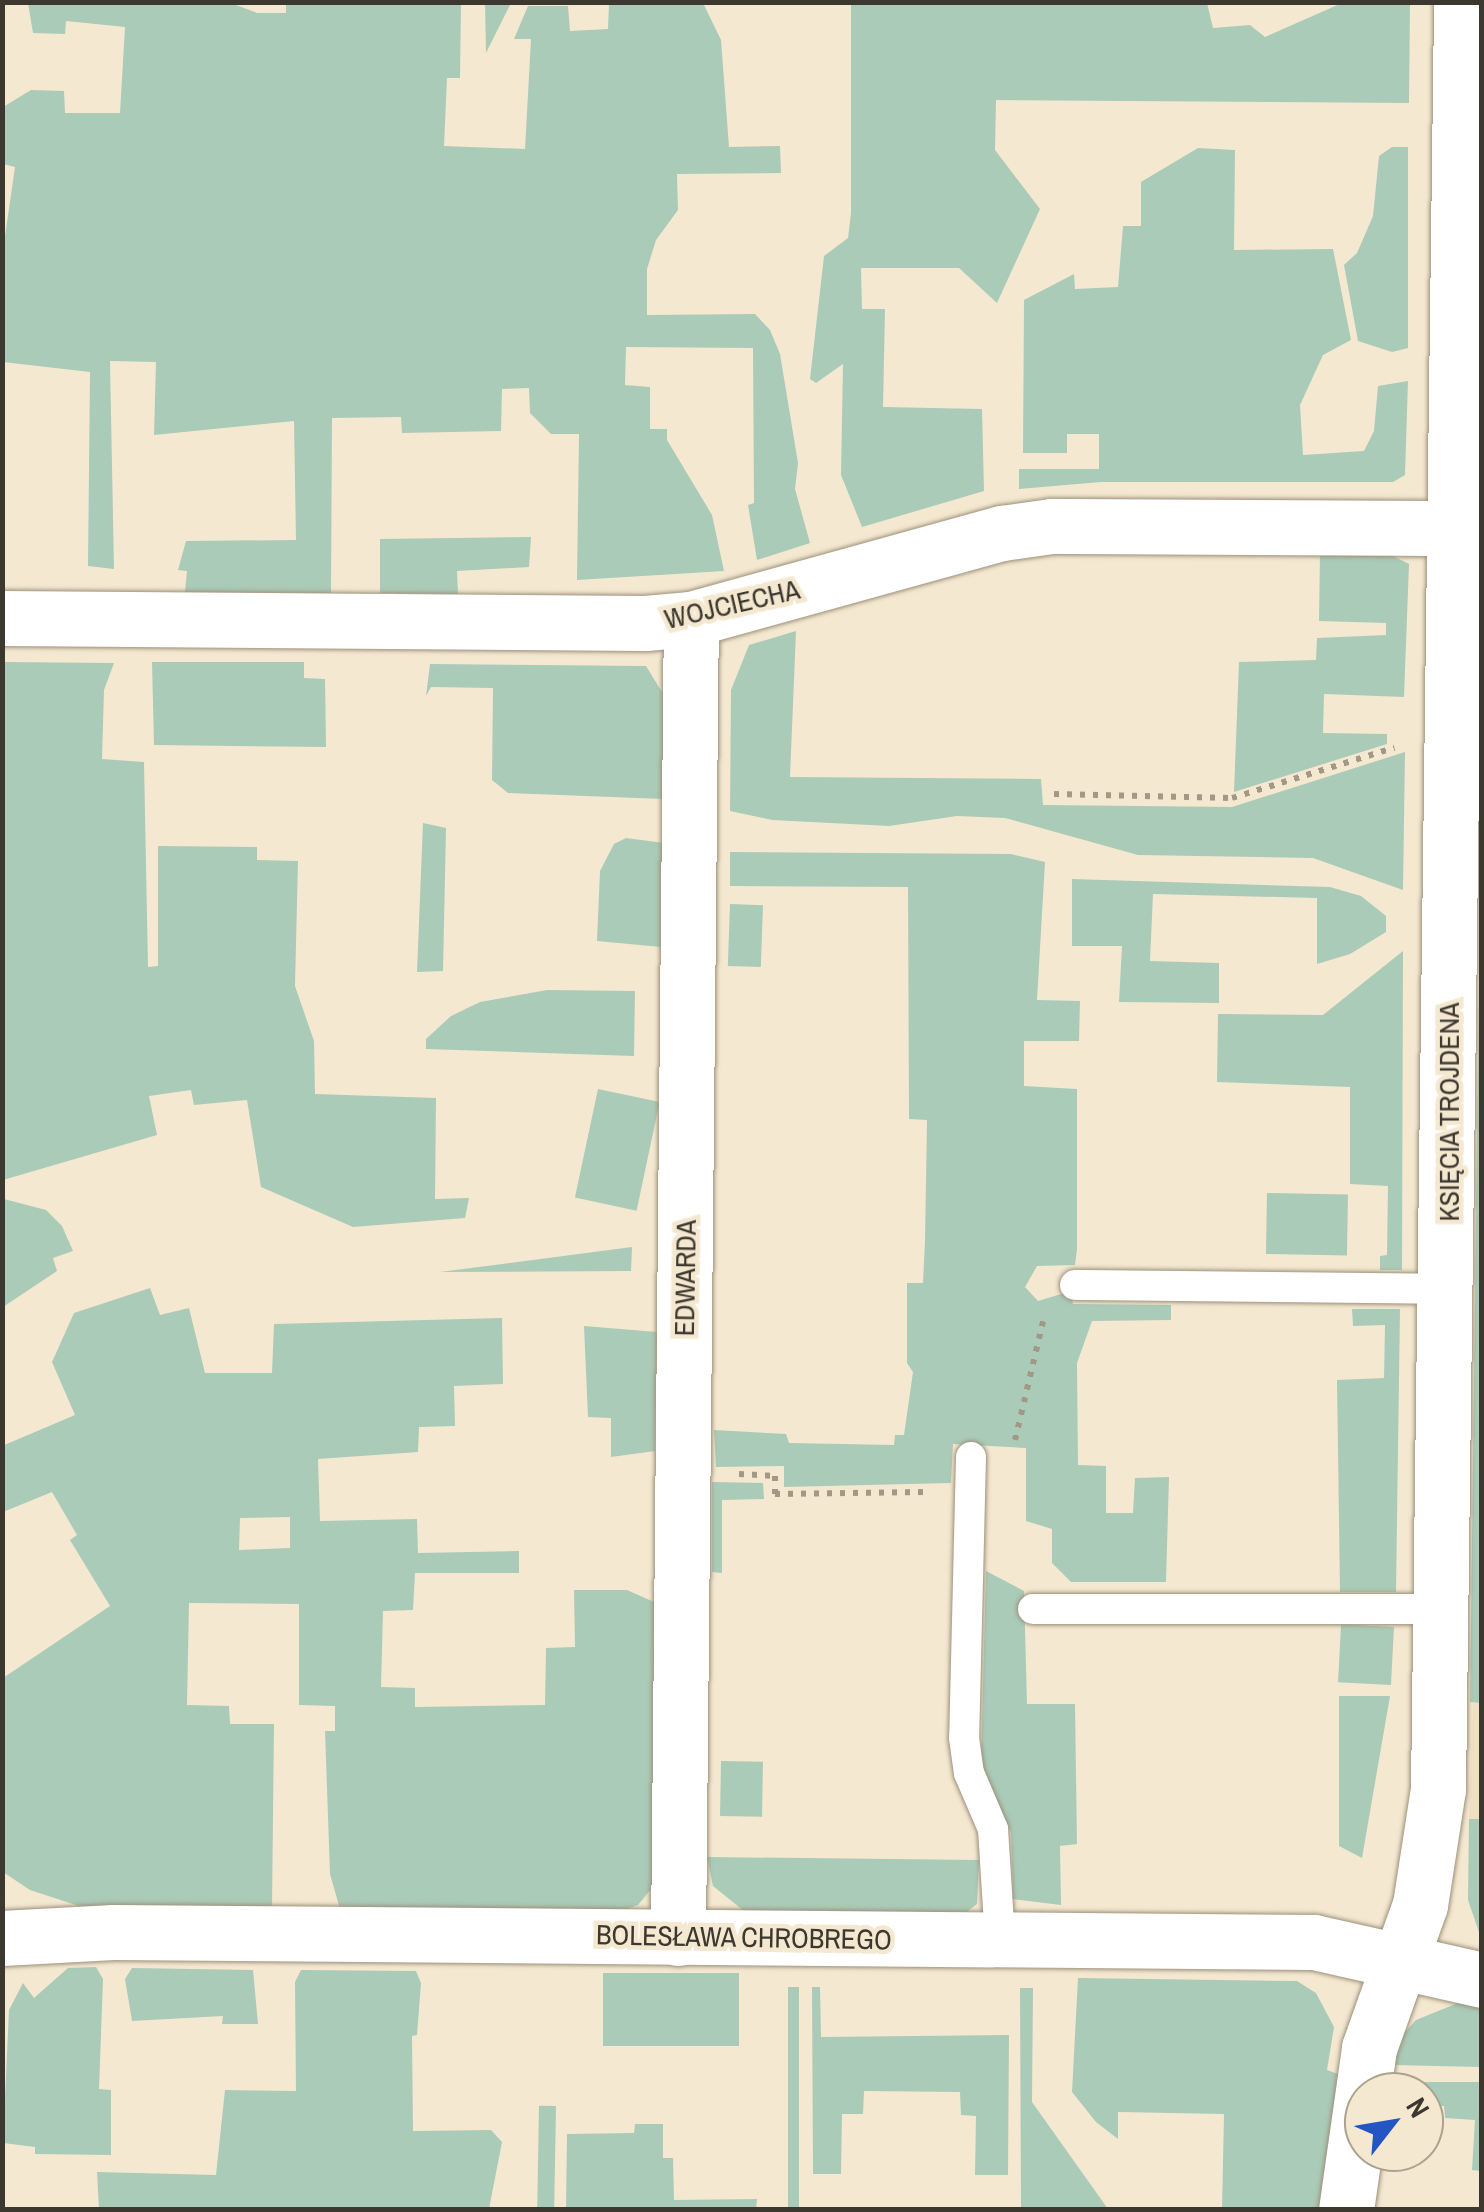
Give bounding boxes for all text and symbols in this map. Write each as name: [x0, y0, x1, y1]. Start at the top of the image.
street label: WOJCIECHA: [661, 572, 803, 636]
street label: KSIĘCIA TROJDENA: [1432, 1002, 1466, 1222]
street label: EDWARDA: [667, 1219, 703, 1337]
street label: BOLESŁAWA CHROBREGO: [595, 1918, 893, 1956]
north arrow: [1344, 2072, 1444, 2172]
text: N: [1397, 2091, 1439, 2124]

